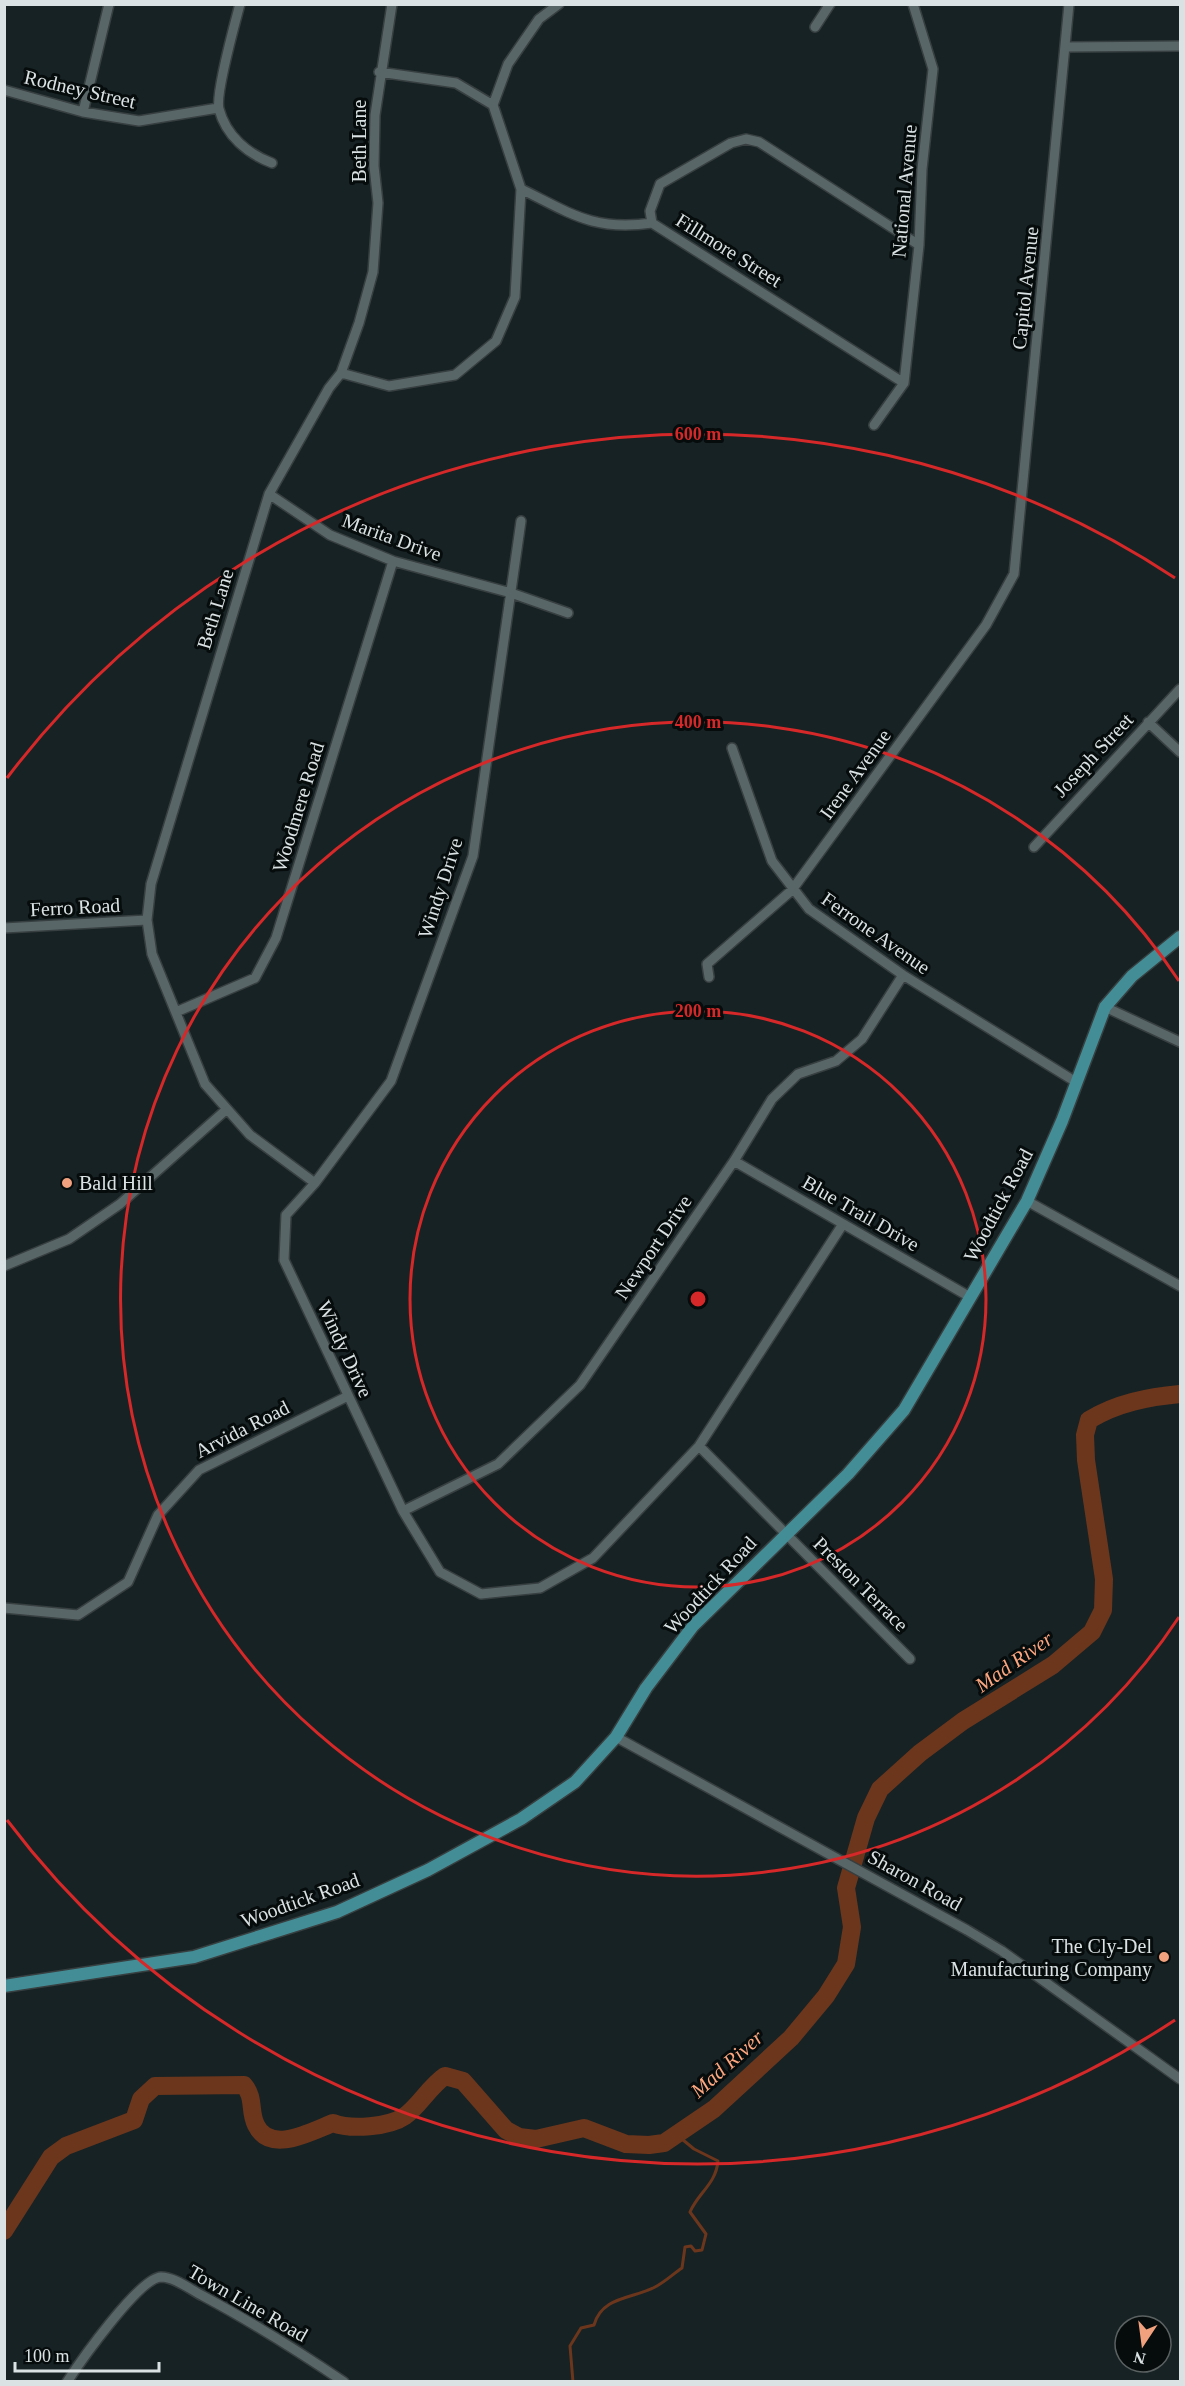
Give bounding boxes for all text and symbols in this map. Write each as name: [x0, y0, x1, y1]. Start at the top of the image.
street label: Rodney Street: [22, 65, 138, 114]
street label: Beth Lane: [348, 100, 370, 182]
street label: National Avenue: [887, 123, 921, 258]
street label: Fillmore Street: [672, 209, 786, 291]
street label: Capitol Avenue: [1008, 225, 1043, 351]
text: 600 m: [675, 424, 721, 444]
street label: Marita Drive: [339, 509, 445, 565]
street label: Beth Lane: [192, 566, 238, 652]
street label: Joseph Street: [1049, 708, 1138, 802]
text: 400 m: [675, 712, 721, 732]
street label: Irene Avenue: [815, 725, 895, 823]
street label: Woodmere Road: [268, 739, 328, 875]
street label: Windy Drive: [413, 835, 468, 941]
street label: Ferrone Avenue: [818, 888, 934, 978]
street label: Ferro Road: [29, 894, 121, 920]
text: 200 m: [675, 1001, 721, 1021]
street label: Woodtick Road: [959, 1145, 1037, 1265]
street label: Blue Trail Drive: [799, 1171, 923, 1255]
place label: Bald Hill: [79, 1172, 153, 1194]
marker: Bald Hill: [60, 1176, 74, 1190]
street label: Newport Drive: [610, 1191, 697, 1304]
centre of rings: [688, 1289, 708, 1309]
street label: Windy Drive: [312, 1297, 377, 1401]
street label: Arvida Road: [191, 1396, 293, 1462]
street label: Woodtick Road: [660, 1532, 760, 1638]
street label: Preston Terrace: [809, 1532, 913, 1636]
water label: Mad River: [970, 1626, 1058, 1698]
street label: Sharon Road: [864, 1845, 966, 1915]
street label: Woodtick Road: [238, 1868, 362, 1932]
place label: The Cly-Del Manufacturing Company: [950, 1935, 1152, 1981]
marker: The Cly-Del Manufacturing Company: [1157, 1950, 1171, 1964]
water label: Mad River: [685, 2025, 769, 2103]
street label: Town Line Road: [184, 2260, 312, 2346]
north arrow: [1113, 2314, 1173, 2374]
scale bar: [15, 2335, 159, 2373]
text: 100 m: [24, 2346, 70, 2366]
text: N: [1132, 2348, 1147, 2368]

